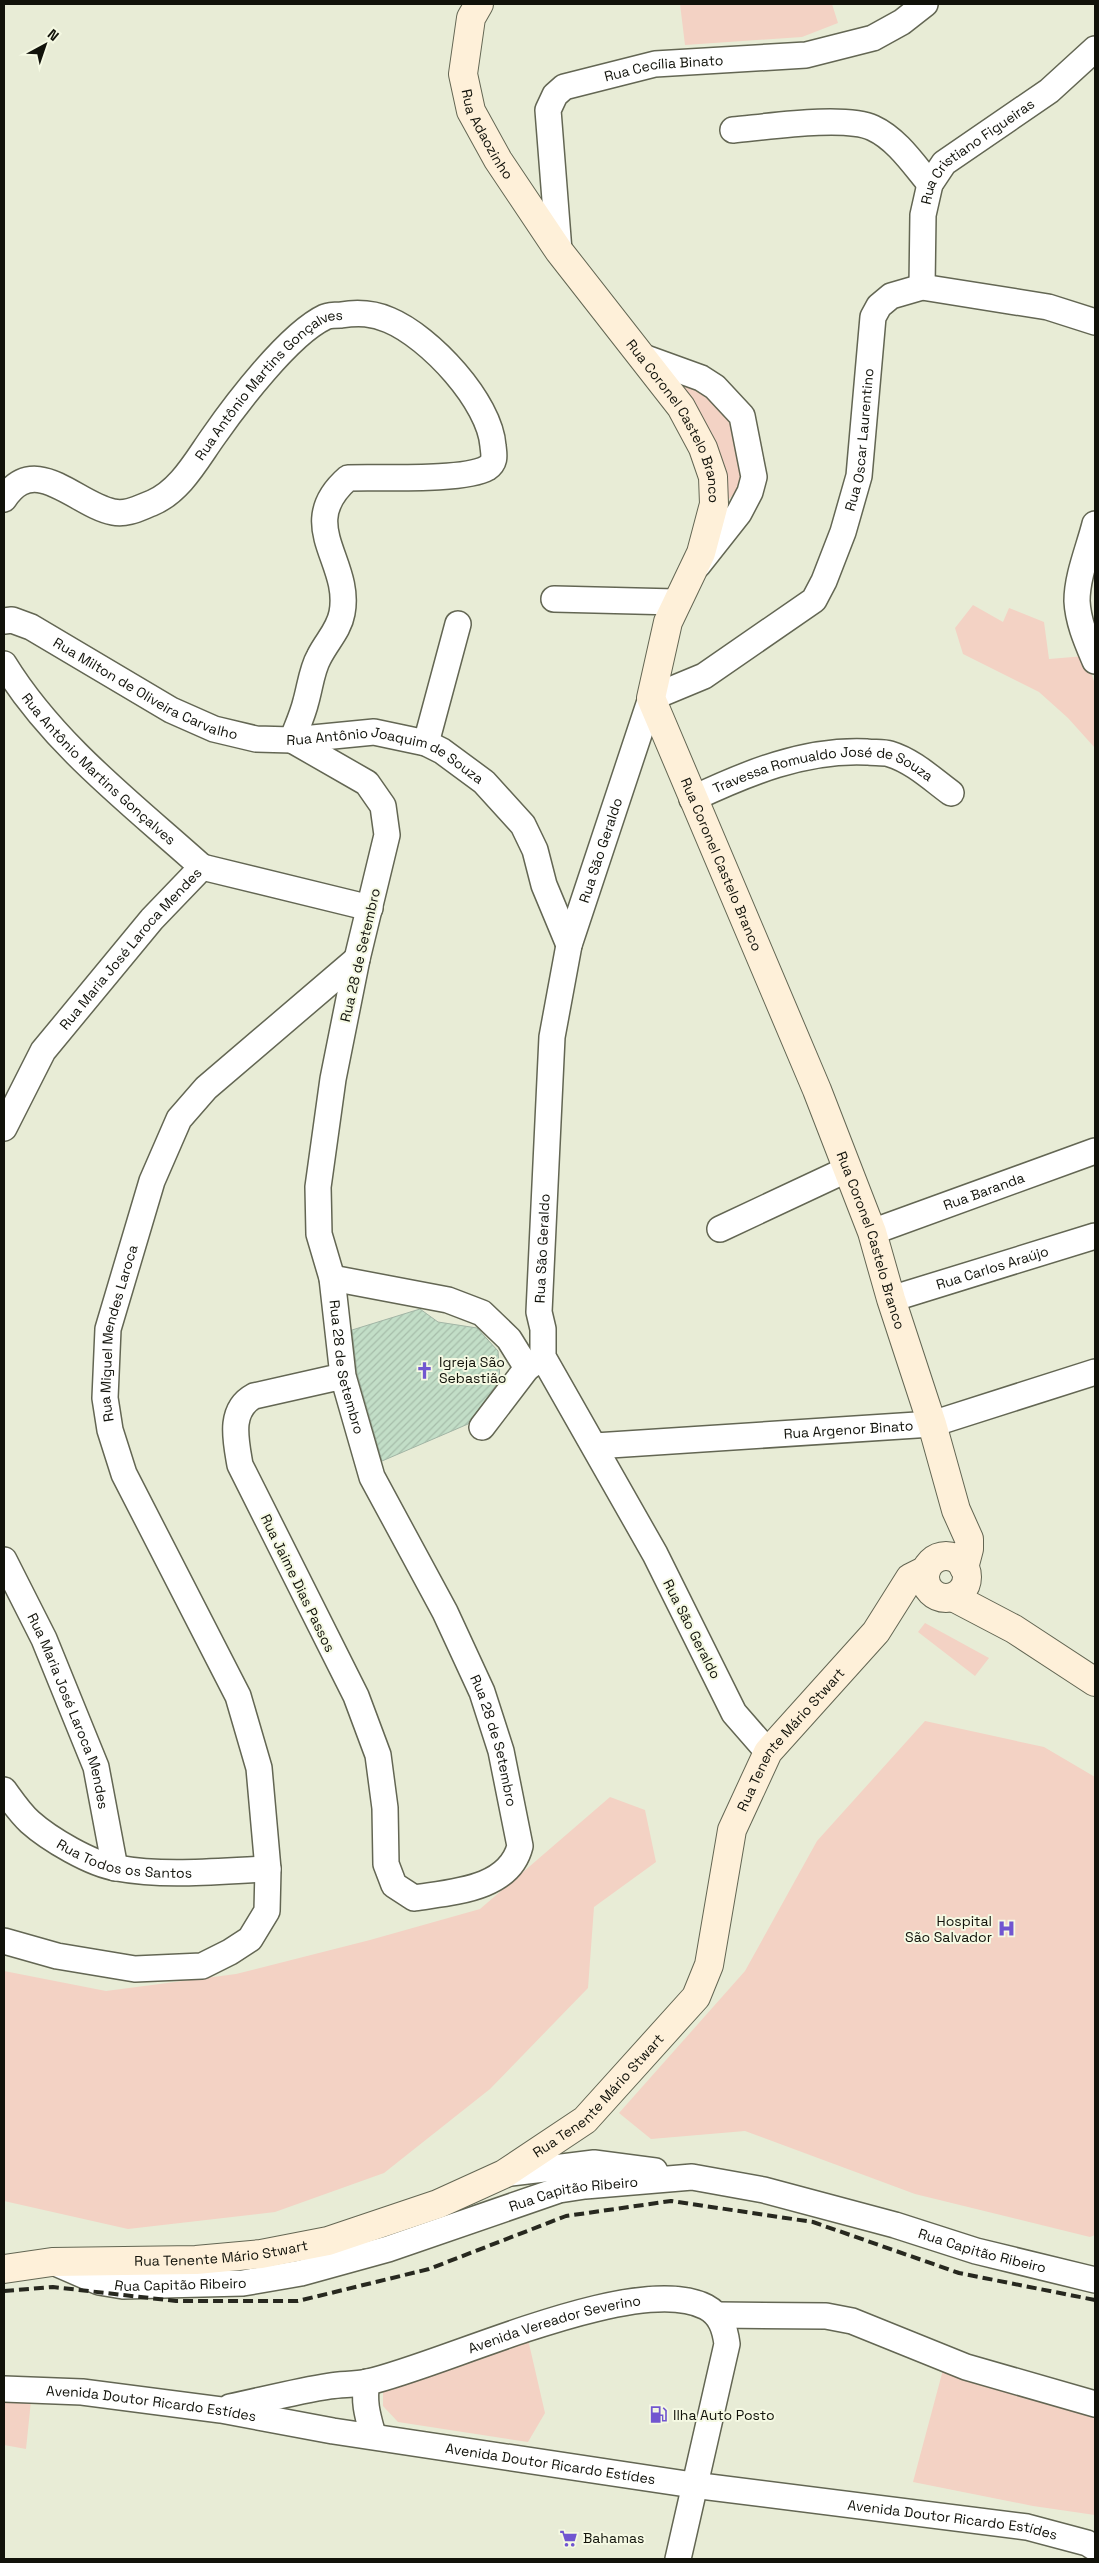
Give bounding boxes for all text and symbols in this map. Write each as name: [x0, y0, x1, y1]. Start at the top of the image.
north arrow: [20, 20, 70, 70]
text: N: [44, 25, 63, 45]
street label: Rua Cecília Binato: [602, 51, 724, 86]
street label: Rua Adaozinho: [457, 87, 517, 183]
street label: Rua Cristiano Figueiras: [917, 95, 1038, 206]
street label: Rua Antônio Martins Gonçalves: [191, 306, 343, 464]
street label: Rua Coronel Castelo Branco: [622, 336, 723, 503]
street label: Rua Oscar Laurentino: [840, 367, 877, 513]
street label: Rua Milton de Oliveira Carvalho: [50, 633, 240, 743]
street label: Rua Antônio Martins Gonçalves: [18, 689, 180, 849]
street label: Rua Antônio Joaquim de Souza: [286, 723, 487, 788]
text: Travessa Romualdo José de Souza: [710, 743, 937, 797]
street label: Rua Coronel Castelo Branco: [677, 775, 766, 954]
street label: Travessa Romualdo José de Souza: [707, 775, 937, 799]
street label: Rua São Geraldo: [575, 795, 626, 905]
street label: Rua Maria José Laroca Mendes: [55, 864, 206, 1033]
street label: Rua 28 de Setembro: [336, 886, 384, 1024]
street label: Rua Coronel Castelo Branco: [833, 1149, 909, 1332]
street label: Rua Baranda: [941, 1168, 1027, 1214]
street label: Rua São Geraldo: [530, 1193, 554, 1304]
street label: Rua Miguel Mendes Laroca: [96, 1242, 142, 1423]
street label: Rua Carlos Araújo: [934, 1242, 1051, 1294]
street label: Rua 28 de Setembro: [326, 1299, 368, 1436]
place label: Igreja São Sebastião: [439, 1353, 506, 1387]
church icon: Igreja São Sebastião: [415, 1360, 435, 1380]
street label: Rua Argenor Binato: [783, 1416, 914, 1443]
street label: Rua Jaime Dias Passos: [257, 1511, 339, 1655]
street label: Rua São Geraldo: [659, 1576, 725, 1682]
street label: Rua Maria José Laroca Mendes: [23, 1610, 113, 1811]
street label: Rua Tenente Mário Stwart: [733, 1664, 848, 1814]
street label: Rua 28 de Setembro: [466, 1672, 521, 1808]
street label: Rua Todos os Santos: [53, 1835, 192, 1882]
place label: Hospital São Salvador: [905, 1912, 992, 1946]
hospital icon: Hospital São Salvador: [996, 1919, 1016, 1939]
street label: Rua Tenente Mário Stwart: [529, 2030, 668, 2161]
street label: Rua Capitão Ribeiro: [506, 2173, 639, 2216]
street label: Rua Capitão Ribeiro: [916, 2224, 1048, 2277]
street label: Rua Tenente Mário Stwart: [134, 2236, 309, 2270]
street label: Rua Capitão Ribeiro: [113, 2274, 247, 2295]
street label: Avenida Vereador Severino: [466, 2291, 642, 2357]
street label: Avenida Doutor Ricardo Estídes: [46, 2382, 258, 2425]
fuel station icon: Ilha Auto Posto: [649, 2405, 669, 2425]
place label: Ilha Auto Posto: [673, 2406, 775, 2424]
street label: Avenida Doutor Ricardo Estídes: [444, 2439, 657, 2488]
street label: Avenida Doutor Ricardo Estídes: [847, 2496, 1059, 2544]
supermarket icon: Bahamas: [559, 2528, 579, 2548]
place label: Bahamas: [583, 2529, 644, 2547]

